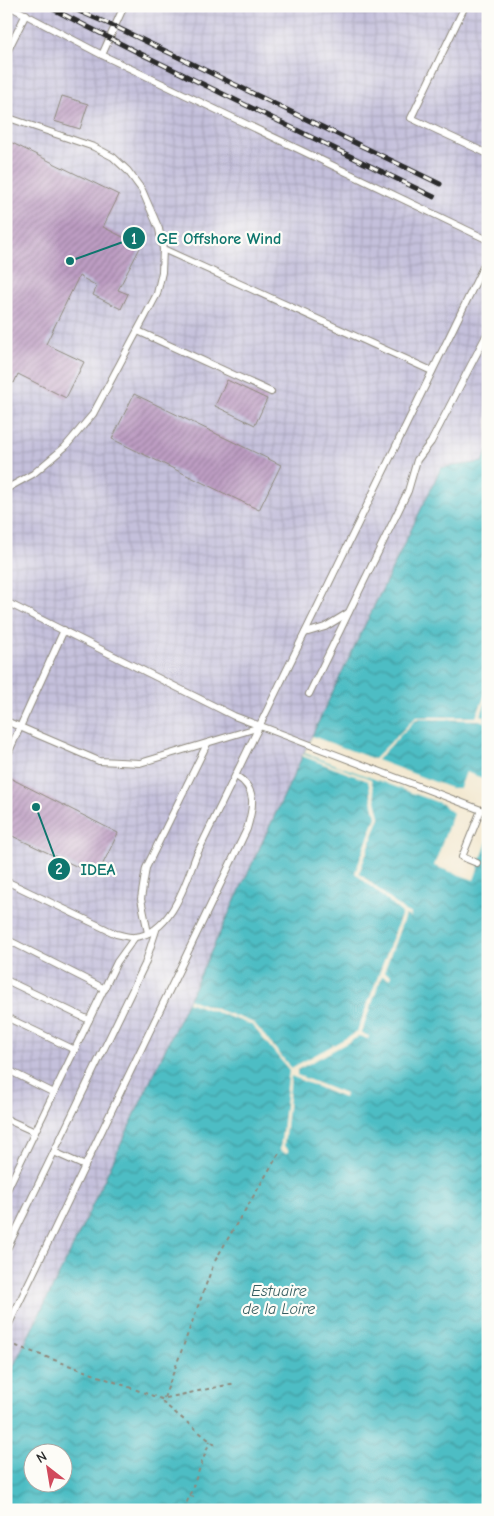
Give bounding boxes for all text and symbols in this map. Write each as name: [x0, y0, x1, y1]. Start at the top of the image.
callout: GE Offshore Wind: [122, 223, 291, 254]
text: 1: [131, 230, 137, 248]
text: GE Offshore Wind: [157, 230, 281, 248]
callout: IDEA: [46, 853, 126, 884]
text: 2: [55, 860, 63, 878]
text: IDEA: [81, 861, 116, 879]
water label: Estuaire de la Loire: [243, 1282, 315, 1318]
north arrow: [22, 1444, 72, 1494]
text: N: [33, 1448, 50, 1467]

